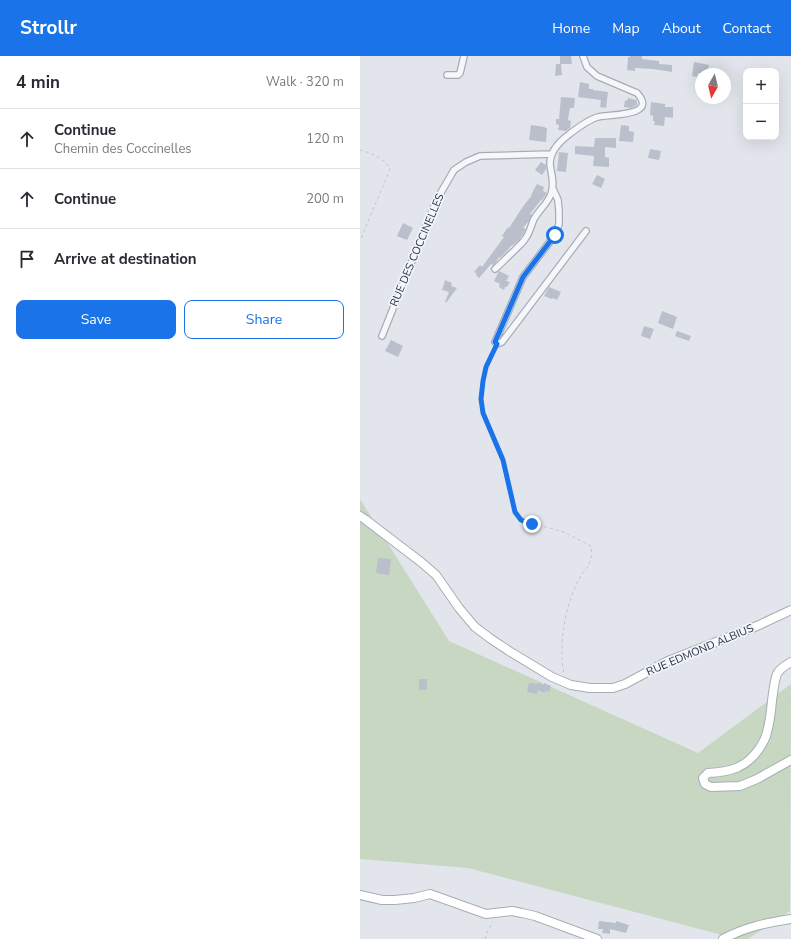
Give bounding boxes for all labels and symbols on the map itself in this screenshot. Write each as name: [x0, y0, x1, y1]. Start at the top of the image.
north arrow: [695, 68, 731, 104]
street label: RUE DES COCCINELLES: [386, 191, 448, 309]
route start: [546, 226, 564, 244]
route end: [523, 515, 541, 533]
street label: RUE EDMOND ALBIUS: [644, 621, 756, 679]

